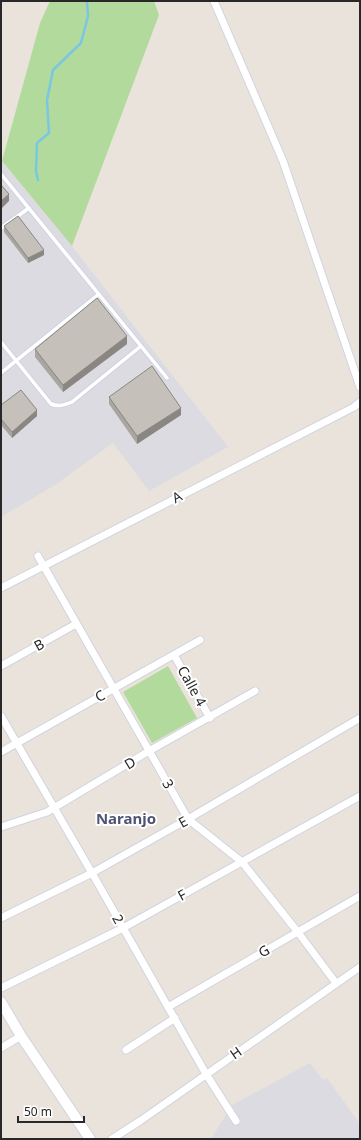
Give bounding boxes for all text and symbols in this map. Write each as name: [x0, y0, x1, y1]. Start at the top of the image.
street label: A: [168, 486, 185, 507]
street label: B: [30, 634, 47, 655]
street label: Calle 4: [174, 662, 211, 709]
street label: C: [91, 685, 108, 706]
street label: D: [120, 752, 139, 773]
street label: 3: [158, 776, 179, 792]
district label: Naranjo: [96, 808, 156, 828]
street label: E: [175, 811, 191, 832]
street label: F: [174, 884, 190, 905]
street label: 2: [108, 911, 129, 927]
street label: G: [255, 940, 273, 961]
street label: H: [226, 1042, 245, 1063]
scale bar: [18, 1098, 84, 1124]
text: 50 m: [24, 1103, 52, 1120]

